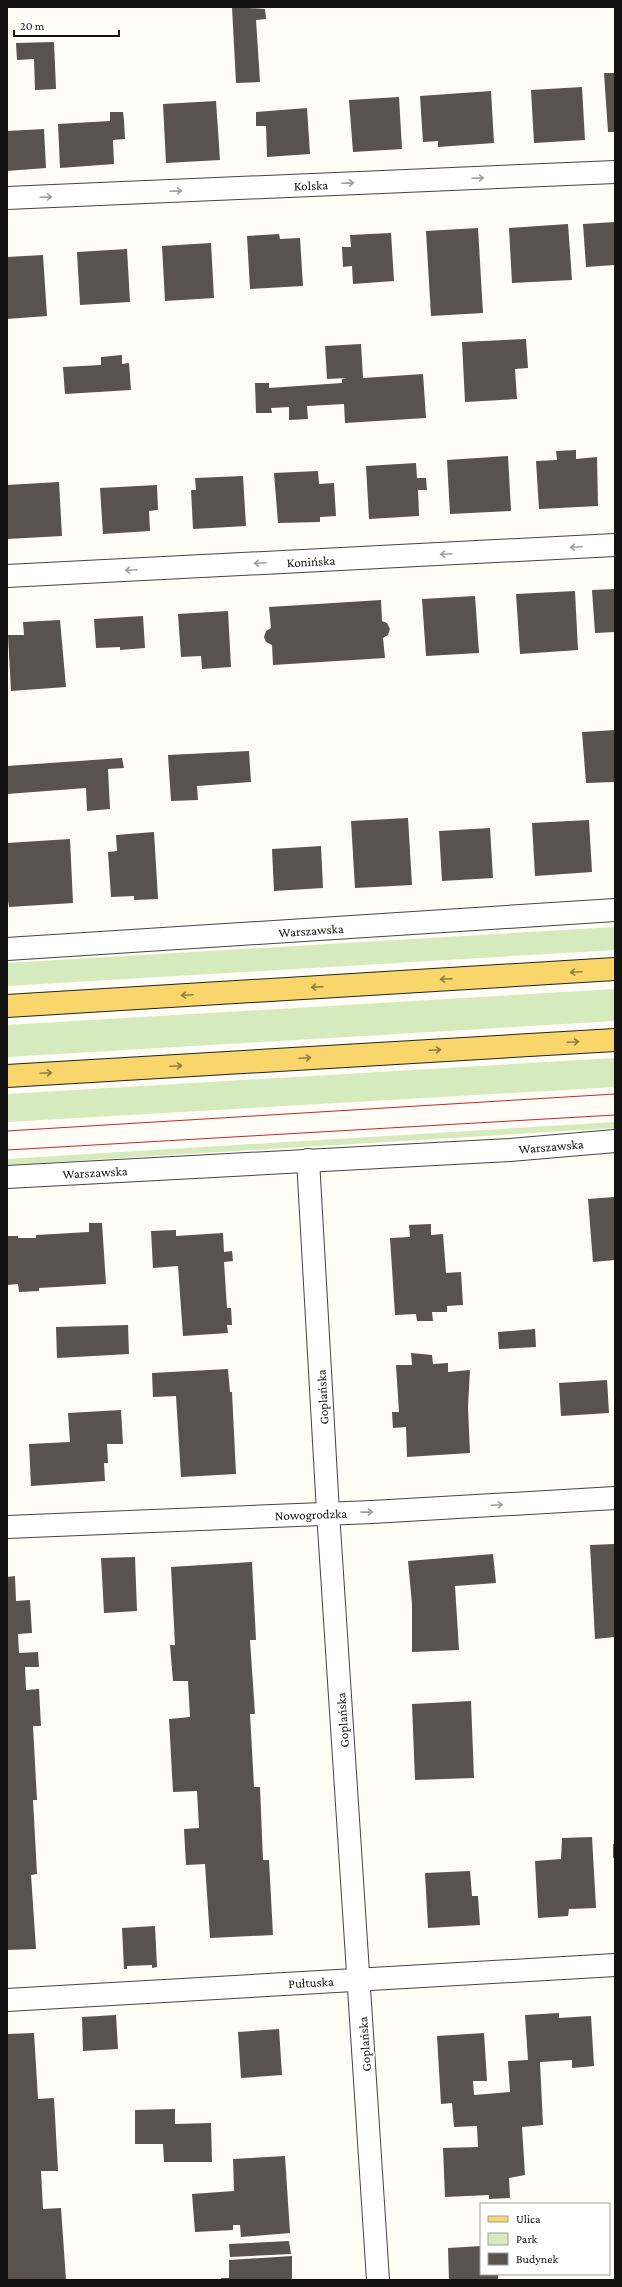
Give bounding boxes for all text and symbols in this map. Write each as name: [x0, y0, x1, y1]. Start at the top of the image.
scale bar: [14, 12, 119, 38]
text: 20 m: [20, 19, 45, 33]
one-way arrow: [471, 174, 484, 181]
street label: Kolska: [294, 177, 328, 194]
one-way arrow: [341, 180, 354, 187]
one-way arrow: [169, 187, 182, 195]
one-way arrow: [39, 193, 52, 200]
one-way arrow: [570, 543, 583, 551]
one-way arrow: [440, 550, 453, 557]
street label: Konińska: [286, 553, 336, 570]
one-way arrow: [254, 560, 267, 567]
one-way arrow: [125, 566, 138, 574]
street label: Warszawska: [278, 921, 344, 940]
one-way arrow: [570, 968, 583, 975]
one-way arrow: [440, 976, 453, 983]
one-way arrow: [311, 984, 324, 991]
one-way arrow: [181, 991, 194, 998]
one-way arrow: [566, 1039, 579, 1046]
one-way arrow: [428, 1047, 441, 1054]
one-way arrow: [298, 1054, 311, 1061]
one-way arrow: [169, 1062, 182, 1069]
one-way arrow: [39, 1070, 52, 1077]
street label: Warszawska: [518, 1136, 584, 1157]
street label: Warszawska: [62, 1163, 128, 1182]
street label: Goplańska: [314, 1369, 331, 1425]
one-way arrow: [490, 1501, 503, 1508]
street label: Nowogrodzka: [275, 1506, 347, 1523]
one-way arrow: [360, 1508, 373, 1516]
street label: Goplańska: [333, 1692, 352, 1748]
street label: Pułtuska: [288, 1974, 334, 1991]
street label: Goplańska: [355, 2016, 374, 2072]
legend: [480, 2203, 610, 2275]
text: Ulica: [516, 2212, 541, 2226]
text: Park: [516, 2232, 538, 2246]
text: Budynek: [516, 2252, 559, 2266]

